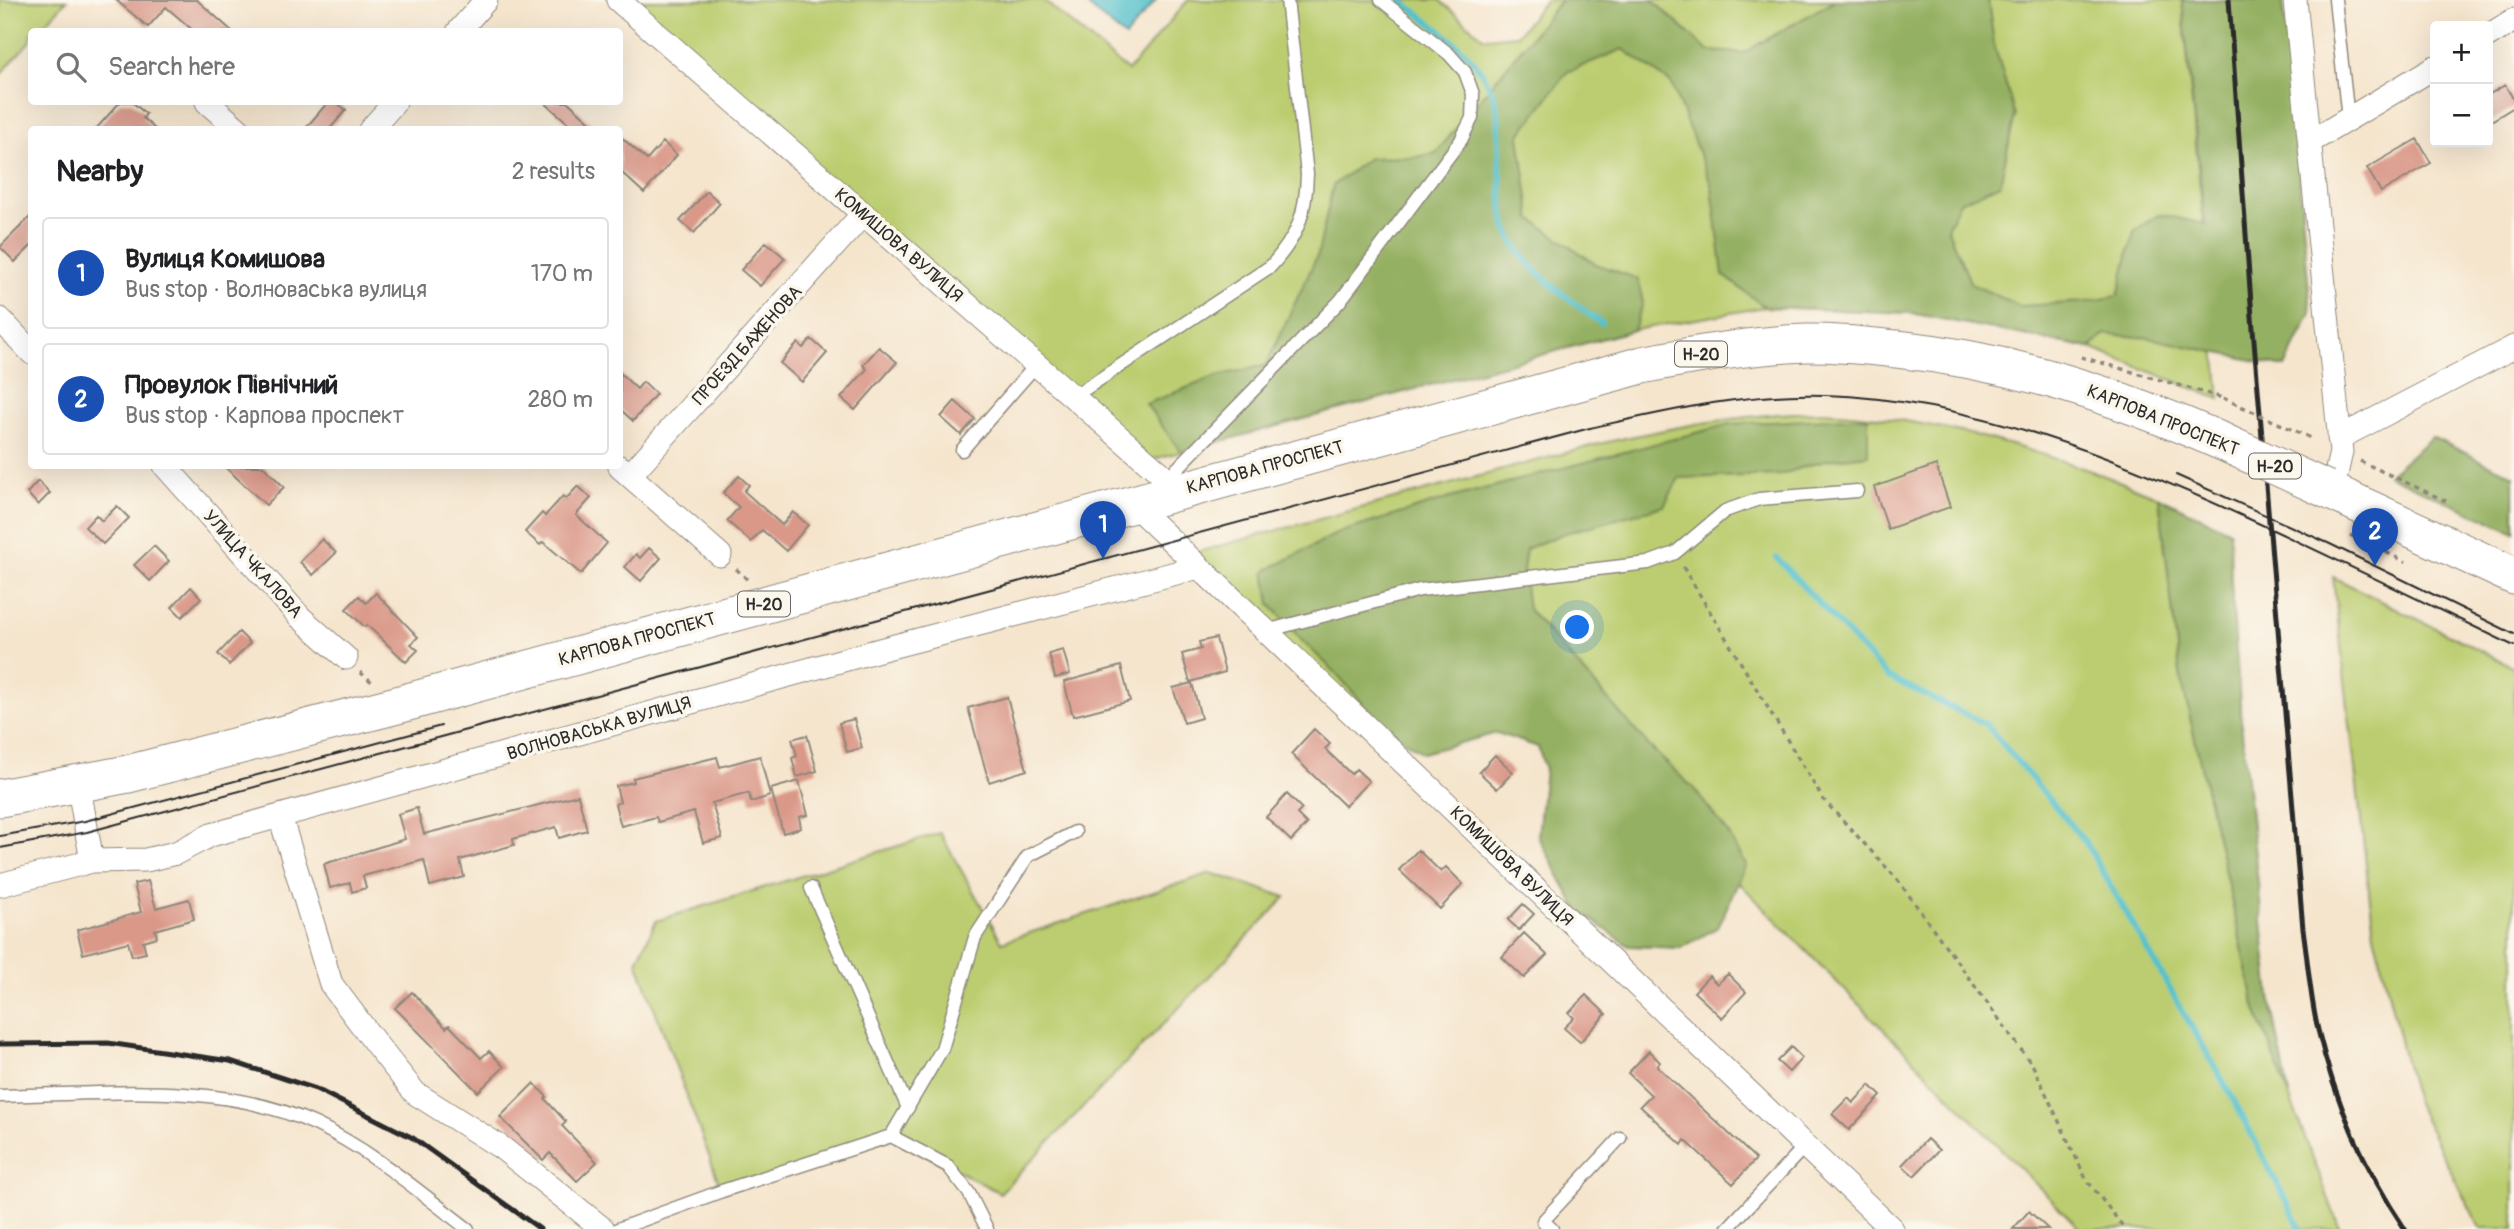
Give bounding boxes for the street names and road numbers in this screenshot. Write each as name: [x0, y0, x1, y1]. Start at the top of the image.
street label: КОМИШОВА ВУЛИЦЯ: [830, 183, 968, 308]
street label: ПРОЕЗД БАЖЕНОВА: [688, 280, 807, 410]
road number: Н-20: [1675, 342, 1727, 366]
street label: КАРПОВА ПРОСПЕКТ: [2084, 380, 2242, 461]
street label: КАРПОВА ПРОСПЕКТ: [1184, 435, 1346, 500]
road number: Н-20: [2249, 453, 2301, 478]
street label: УЛИЦА ЧКАЛОВА: [198, 505, 307, 623]
road number: Н-20: [738, 592, 790, 617]
street label: КАРПОВА ПРОСПЕКТ: [556, 607, 718, 672]
street label: ВОЛНОВАСЬКА ВУЛИЦЯ: [504, 691, 694, 766]
street label: КОМИШОВА ВУЛИЦЯ: [1445, 801, 1578, 931]

